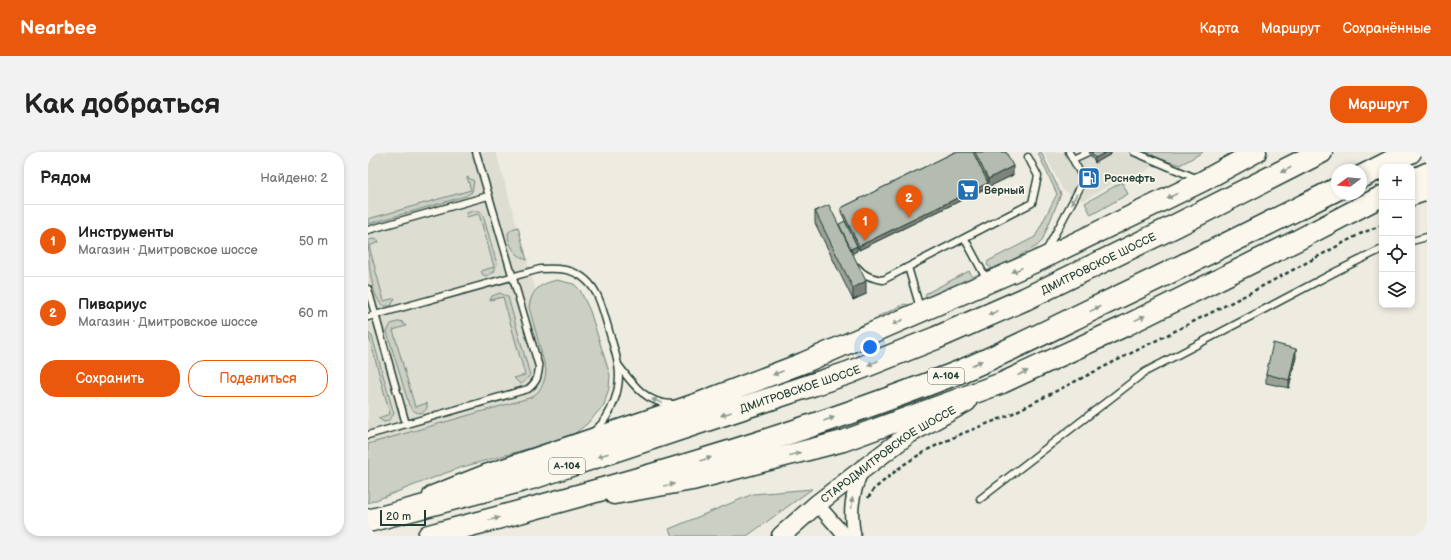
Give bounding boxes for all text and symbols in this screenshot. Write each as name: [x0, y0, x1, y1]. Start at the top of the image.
text: Nearbee: [20, 17, 97, 40]
text: Карта: [1200, 20, 1239, 37]
text: Маршрут: [1261, 20, 1321, 37]
text: Сохранённые: [1343, 20, 1431, 37]
button: Маршрут: [1330, 86, 1427, 123]
text: Как добраться: [24, 88, 221, 121]
north arrow: [1331, 164, 1367, 200]
map controls: [1379, 164, 1415, 308]
button: +: [1379, 164, 1415, 200]
fuel station icon: Роснефть: [1076, 165, 1102, 191]
one-way arrow: [1280, 166, 1292, 173]
text: Рядом: [40, 168, 91, 188]
text: Найдено: 2: [260, 170, 328, 186]
place label: Роснефть: [1104, 172, 1155, 185]
supermarket icon: Верный: [955, 177, 981, 203]
place label: Верный: [984, 184, 1025, 197]
pin: 2: [896, 185, 922, 218]
one-way arrow: [1071, 193, 1077, 205]
one-way arrow: [1166, 193, 1178, 199]
button: −: [1379, 200, 1415, 236]
pin: 1: [852, 208, 878, 241]
text: Инструменты: [78, 223, 174, 242]
street label: ДМИТРОВСКОЕ ШОССЕ: [1039, 230, 1158, 297]
text: 1: [50, 233, 56, 249]
text: 50 m: [299, 233, 328, 249]
button: locate: [1379, 236, 1415, 272]
text: Магазин · Дмитровское шоссе: [78, 242, 258, 258]
one-way arrow: [1011, 267, 1023, 273]
button: layers: [1379, 272, 1415, 308]
text: Пивариус: [78, 295, 147, 314]
text: 2: [49, 305, 57, 321]
text: 60 m: [298, 305, 328, 321]
one-way arrow: [1089, 306, 1101, 312]
one-way arrow: [988, 310, 999, 316]
text: Магазин · Дмитровское шоссе: [78, 314, 258, 330]
one-way arrow: [1135, 315, 1146, 321]
one-way arrow: [892, 319, 903, 325]
your location: [860, 337, 880, 357]
button: Сохранить: [40, 360, 180, 397]
button: Поделиться: [188, 360, 328, 397]
one-way arrow: [868, 360, 879, 366]
one-way arrow: [971, 360, 983, 366]
street label: ДМИТРОВСКОЕ ШОССЕ: [738, 362, 862, 415]
road number: А-104: [928, 368, 964, 384]
one-way arrow: [772, 370, 784, 376]
one-way arrow: [1017, 370, 1028, 376]
one-way arrow: [651, 397, 663, 403]
street label: СТАРОДМИТРОВСКОЕ ШОССЕ: [818, 403, 958, 506]
one-way arrow: [720, 411, 732, 417]
one-way arrow: [824, 416, 836, 422]
one-way arrow: [788, 450, 801, 456]
one-way arrow: [597, 452, 609, 458]
one-way arrow: [700, 456, 712, 462]
road number: А-104: [549, 458, 585, 474]
one-way arrow: [662, 481, 675, 487]
one-way arrow: [848, 497, 855, 509]
scale bar: [380, 508, 426, 527]
text: 20 m: [386, 510, 411, 523]
one-way arrow: [488, 516, 500, 522]

